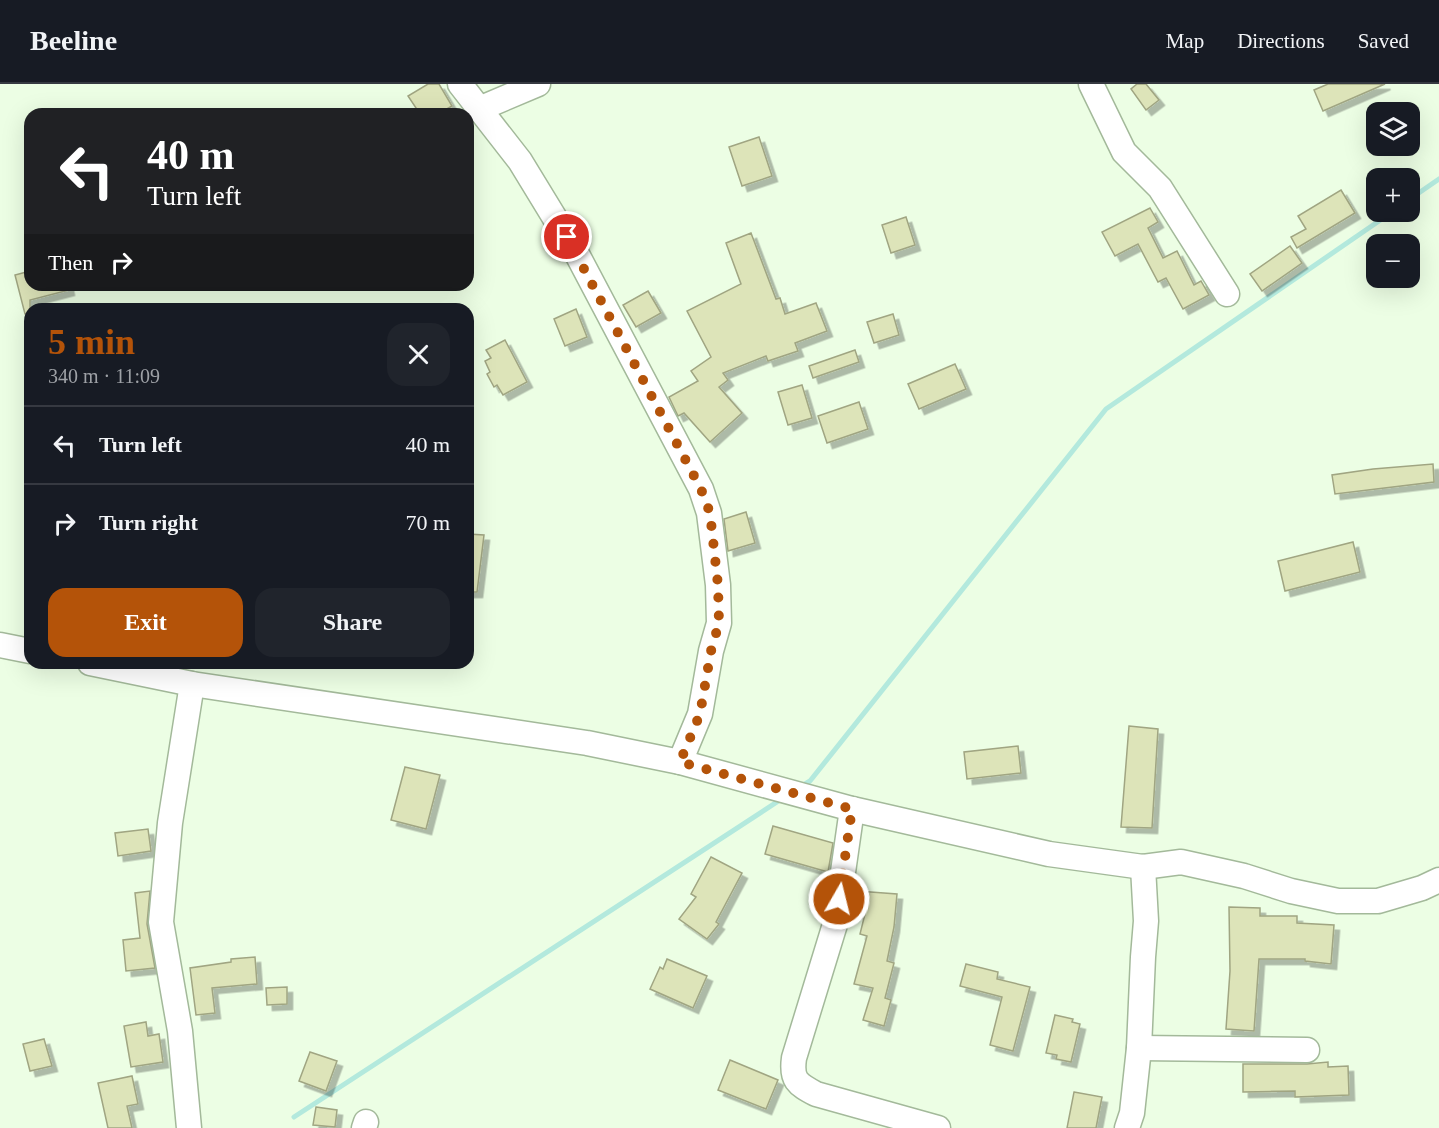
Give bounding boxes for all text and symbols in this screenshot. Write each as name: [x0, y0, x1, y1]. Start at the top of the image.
text: Beeline: [30, 25, 117, 56]
text: Map: [1166, 29, 1204, 53]
text: Directions: [1237, 29, 1325, 53]
text: Saved: [1358, 29, 1409, 53]
map controls: [1366, 102, 1420, 288]
button: layers: [1366, 102, 1420, 156]
icon: left: [48, 132, 126, 210]
text: 40 m: [147, 132, 235, 178]
button: +: [1366, 168, 1420, 222]
text: Turn left: [147, 181, 241, 211]
pin: [541, 211, 592, 262]
icon: arrive: [550, 220, 583, 253]
button: −: [1366, 234, 1420, 288]
icon: right: [105, 246, 138, 279]
text: Then: [48, 250, 93, 275]
text: 5 min: [48, 322, 135, 362]
button: close: [387, 323, 450, 386]
text: 340 m · 11:09: [48, 365, 160, 387]
icon: left: [48, 429, 81, 462]
text: Turn left: [99, 432, 182, 457]
text: 40 m: [405, 432, 450, 457]
icon: right: [48, 507, 81, 540]
text: Turn right: [99, 510, 198, 535]
text: 70 m: [405, 510, 450, 535]
button: Exit: [48, 588, 243, 657]
button: Share: [255, 588, 450, 657]
position arrow: [807, 867, 871, 931]

